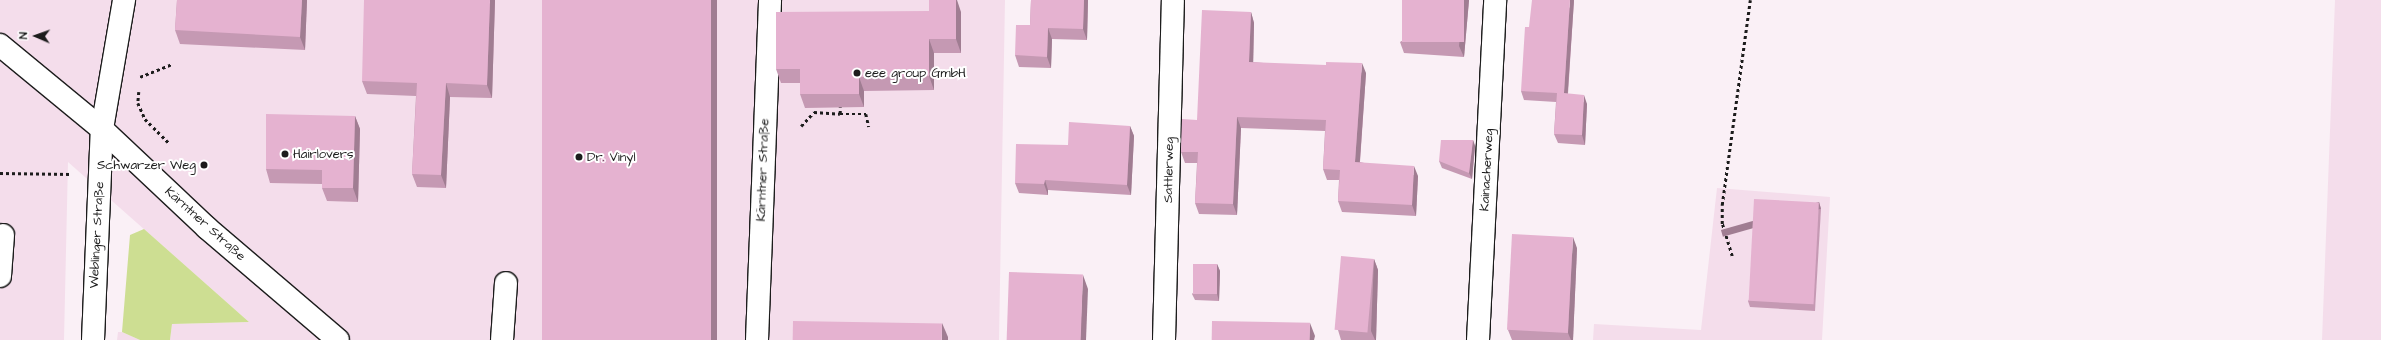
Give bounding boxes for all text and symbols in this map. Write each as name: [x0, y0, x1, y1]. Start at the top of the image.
north arrow: [16, 16, 56, 56]
text: N: [16, 32, 31, 39]
place label: eee group GmbH: [865, 65, 966, 81]
marker: eee group GmbH: [852, 68, 862, 78]
street label: Kärntner Straße: [753, 118, 773, 222]
street label: Kainacherweg: [1477, 128, 1497, 212]
street label: Sattlerweg: [1161, 137, 1177, 203]
place label: Hairlovers: [293, 146, 353, 162]
marker: Hairlovers: [280, 149, 290, 159]
place label: Dr. Vinyl: [587, 149, 635, 165]
marker: Dr. Vinyl: [574, 152, 584, 162]
place label: Schwarzer Weg: [97, 157, 196, 173]
marker: Schwarzer Weg: [199, 160, 209, 170]
street label: Weblinger Straße: [86, 181, 108, 289]
street label: Kärntner Straße: [162, 184, 248, 264]

